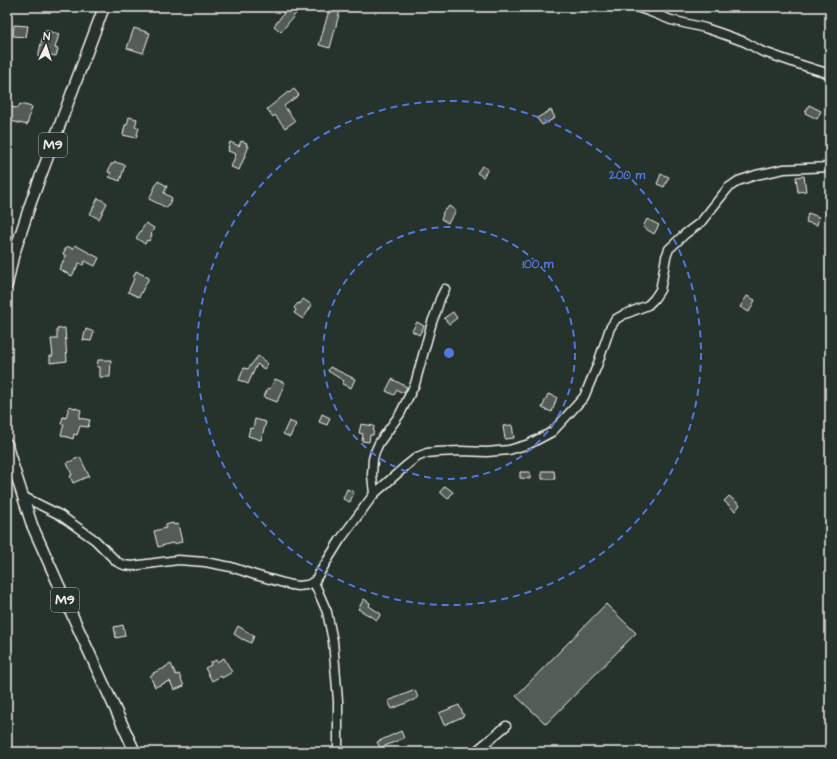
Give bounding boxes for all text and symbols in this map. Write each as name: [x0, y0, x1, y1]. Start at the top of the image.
north arrow: [26, 26, 66, 66]
text: N: [43, 29, 51, 44]
road number: M9: [39, 133, 67, 157]
text: 200 m: [608, 167, 646, 184]
text: 100 m: [523, 256, 554, 273]
centre of rings: [442, 346, 456, 360]
road number: M9: [51, 588, 79, 612]

